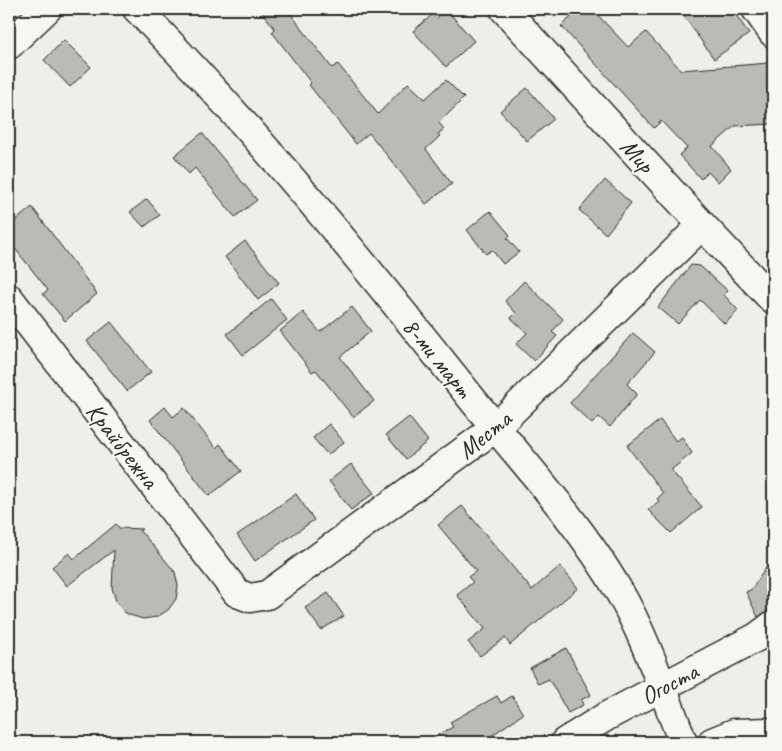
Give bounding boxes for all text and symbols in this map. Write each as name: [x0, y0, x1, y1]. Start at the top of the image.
street label: Мир: [613, 131, 662, 181]
street label: 8-ми март: [395, 311, 481, 406]
street label: Крайбрежна: [79, 396, 167, 497]
street label: Места: [451, 402, 520, 466]
street label: Огоста: [635, 655, 705, 712]

